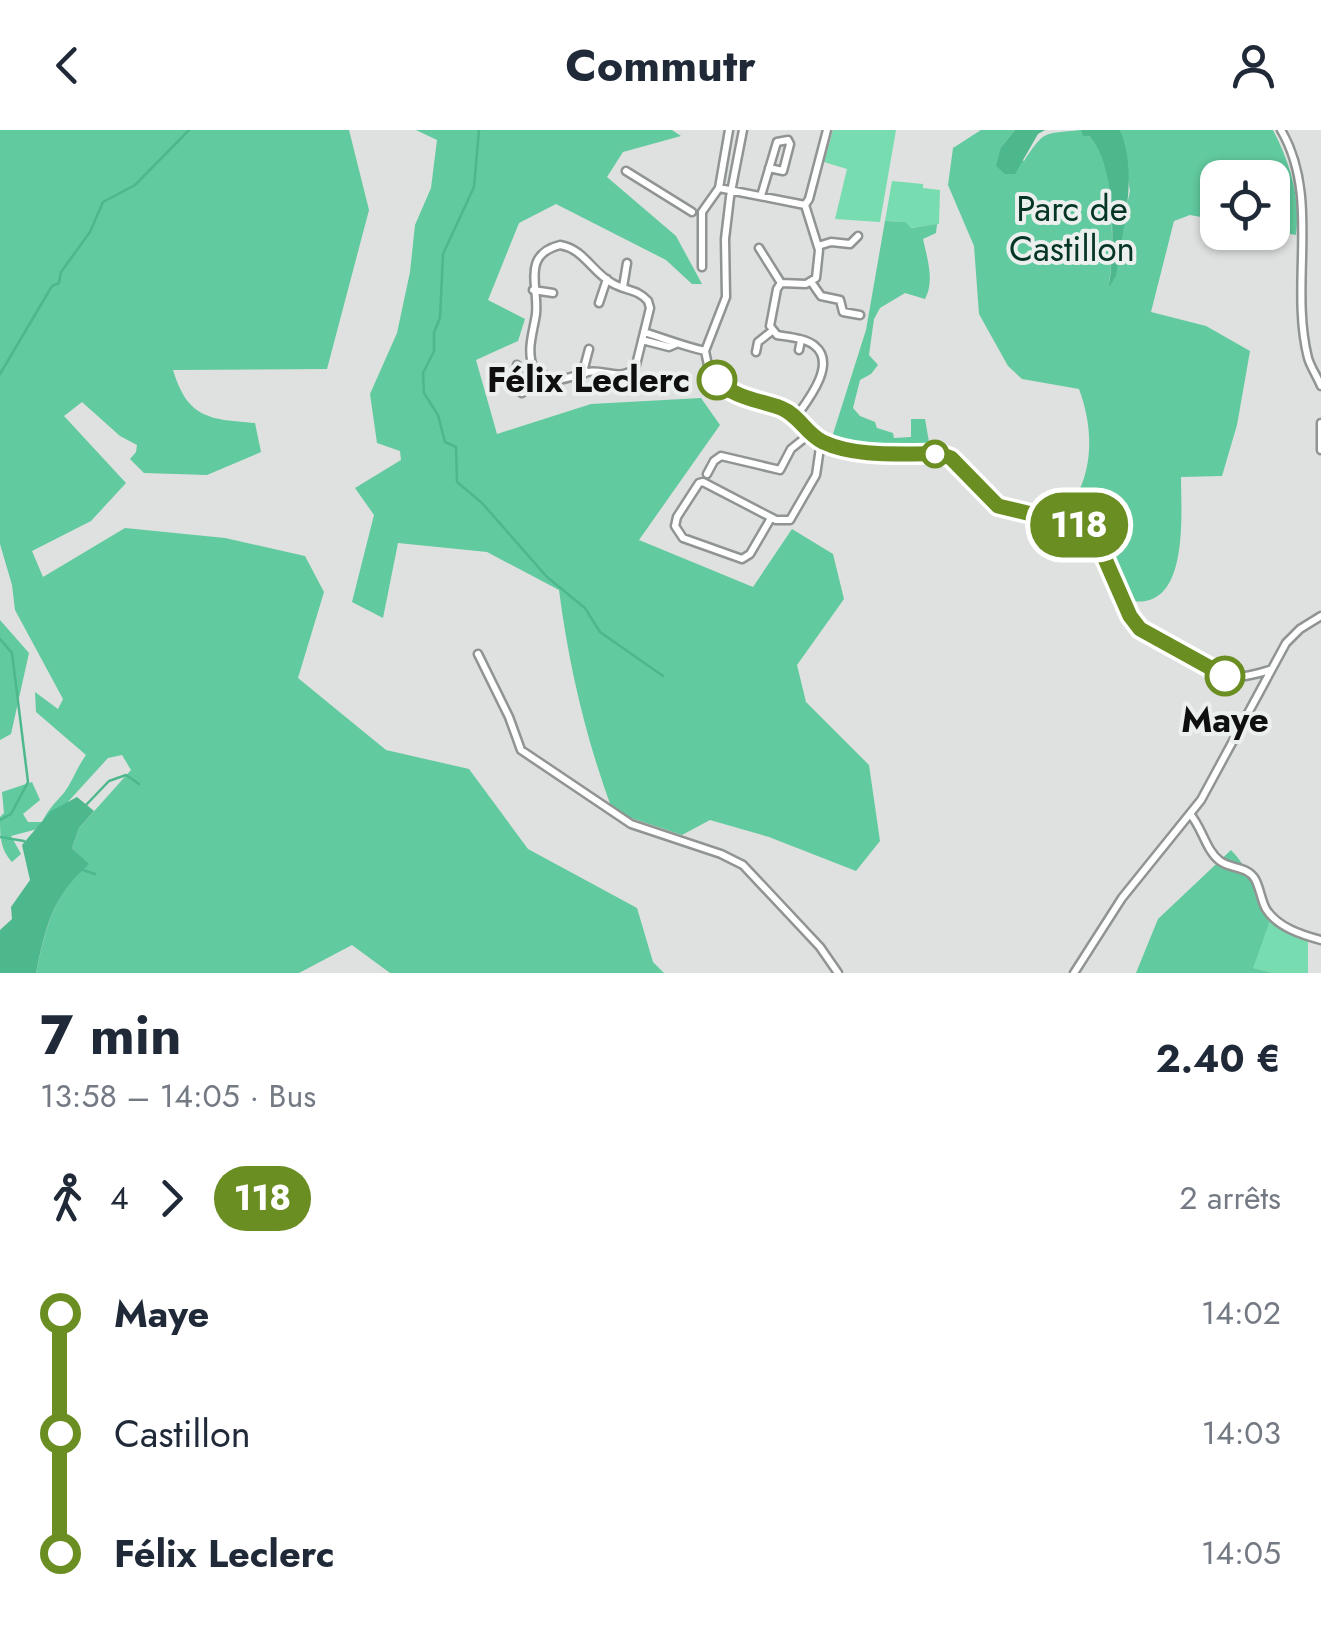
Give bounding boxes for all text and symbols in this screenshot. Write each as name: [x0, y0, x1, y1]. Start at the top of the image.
text: Commutr: [565, 33, 756, 98]
icon: back: [40, 38, 95, 93]
icon: person: [1226, 38, 1281, 93]
map controls: [1200, 160, 1290, 250]
button: locate: [1200, 160, 1290, 250]
park label: Parc de Castillon: [1009, 184, 1135, 274]
place label: Félix Leclerc: [487, 355, 690, 405]
marker: Félix Leclerc: [698, 361, 736, 399]
unlabelled marker: [922, 441, 948, 467]
line badge: 118: [1022, 492, 1136, 558]
text: 118: [1050, 500, 1108, 550]
marker: Maye: [1206, 657, 1244, 695]
place label: Maye: [1181, 695, 1269, 745]
text: 7 min: [40, 995, 182, 1075]
text: 2.40 €: [1156, 1031, 1281, 1086]
text: 13:58 – 14:05 · Bus: [40, 1073, 316, 1119]
icon: walk: [40, 1171, 95, 1226]
icon: forward: [144, 1171, 199, 1226]
text: 118: [234, 1173, 291, 1223]
text: 4: [110, 1175, 129, 1221]
text: 2 arrêts: [1179, 1175, 1281, 1221]
text: Maye: [114, 1286, 209, 1341]
text: 14:02: [1201, 1290, 1281, 1336]
text: Castillon: [114, 1406, 251, 1461]
text: 14:03: [1202, 1410, 1281, 1456]
text: Félix Leclerc: [114, 1526, 334, 1581]
text: 14:05: [1201, 1530, 1281, 1576]

